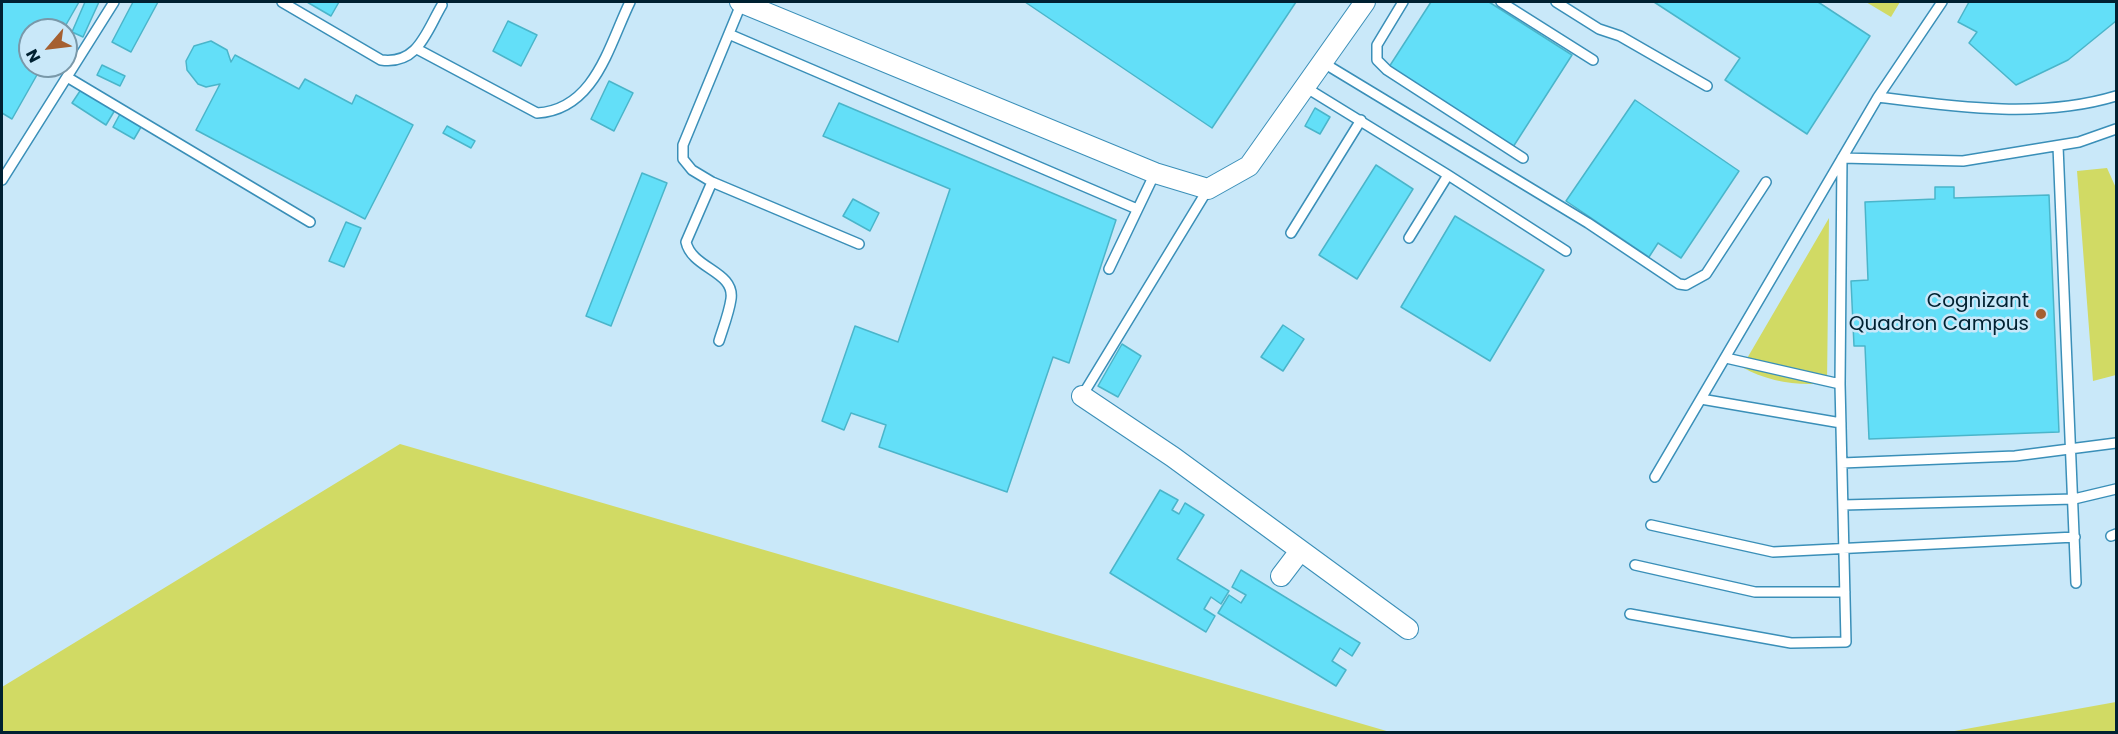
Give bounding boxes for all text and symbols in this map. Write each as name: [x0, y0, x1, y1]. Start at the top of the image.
north arrow: [18, 18, 78, 78]
text: N: [20, 45, 46, 66]
place label: Cognizant Quadron Campus: [1849, 290, 2029, 337]
marker: Cognizant Quadron Campus: [2034, 307, 2048, 321]

